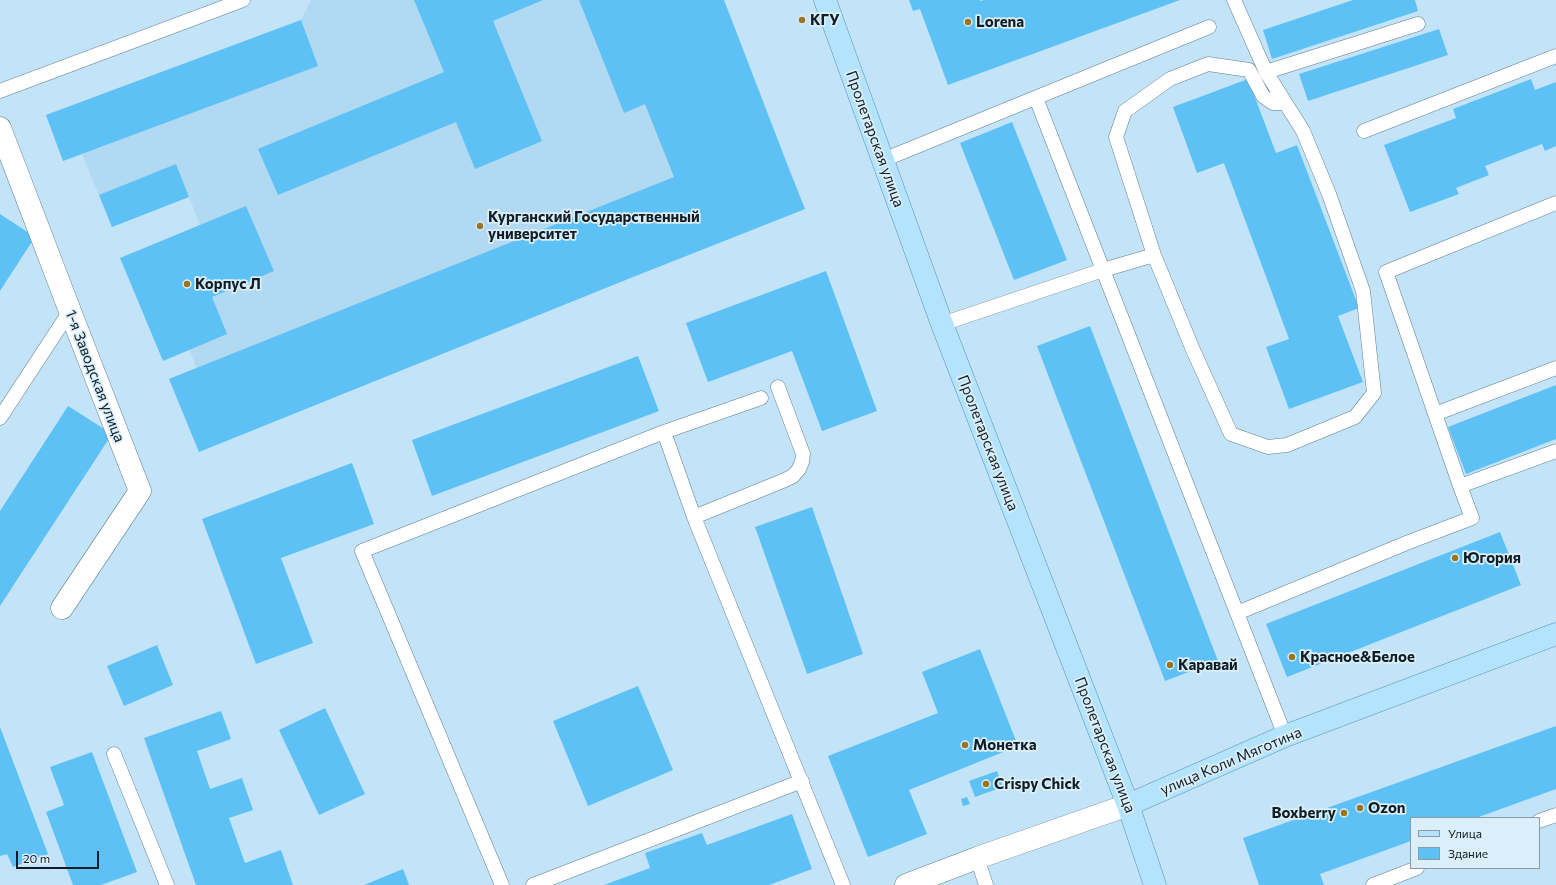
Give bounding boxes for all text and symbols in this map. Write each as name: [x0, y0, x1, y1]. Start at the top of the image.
place label: КГУ: [810, 11, 840, 29]
place label: Lorena: [976, 13, 1024, 31]
marker: КГУ: [797, 15, 807, 25]
marker: Lorena: [963, 17, 973, 27]
street label: Пролетарская улица: [842, 68, 908, 210]
place label: Курганский Государственный университет: [488, 208, 700, 243]
marker: Курганский Государственный университет: [475, 221, 485, 231]
place label: Корпус Л: [195, 275, 261, 293]
marker: Корпус Л: [182, 279, 192, 289]
street label: 1-я Заводская улица: [61, 307, 129, 445]
street label: Пролетарская улица: [954, 373, 1022, 513]
place label: Югория: [1463, 549, 1521, 567]
marker: Югория: [1450, 553, 1460, 563]
place label: Красное&Белое: [1300, 648, 1415, 666]
marker: Красное&Белое: [1287, 652, 1297, 662]
place label: Каравай: [1178, 656, 1238, 674]
marker: Каравай: [1165, 660, 1175, 670]
street label: Пролетарская улица: [1071, 675, 1139, 815]
street label: улица Коли Мяготина: [1158, 723, 1304, 799]
place label: Монетка: [973, 736, 1037, 754]
marker: Монетка: [960, 740, 970, 750]
place label: Crispy Chick: [994, 775, 1080, 793]
marker: Crispy Chick: [981, 779, 991, 789]
place label: Ozon: [1368, 799, 1406, 817]
marker: Ozon: [1355, 803, 1365, 813]
place label: Boxberry: [1272, 804, 1336, 822]
marker: Boxberry: [1339, 808, 1349, 818]
legend: [1410, 817, 1540, 869]
text: Улица: [1448, 826, 1482, 840]
scale bar: [18, 843, 101, 869]
text: Здание: [1448, 846, 1488, 860]
text: 20 m: [23, 851, 50, 865]

